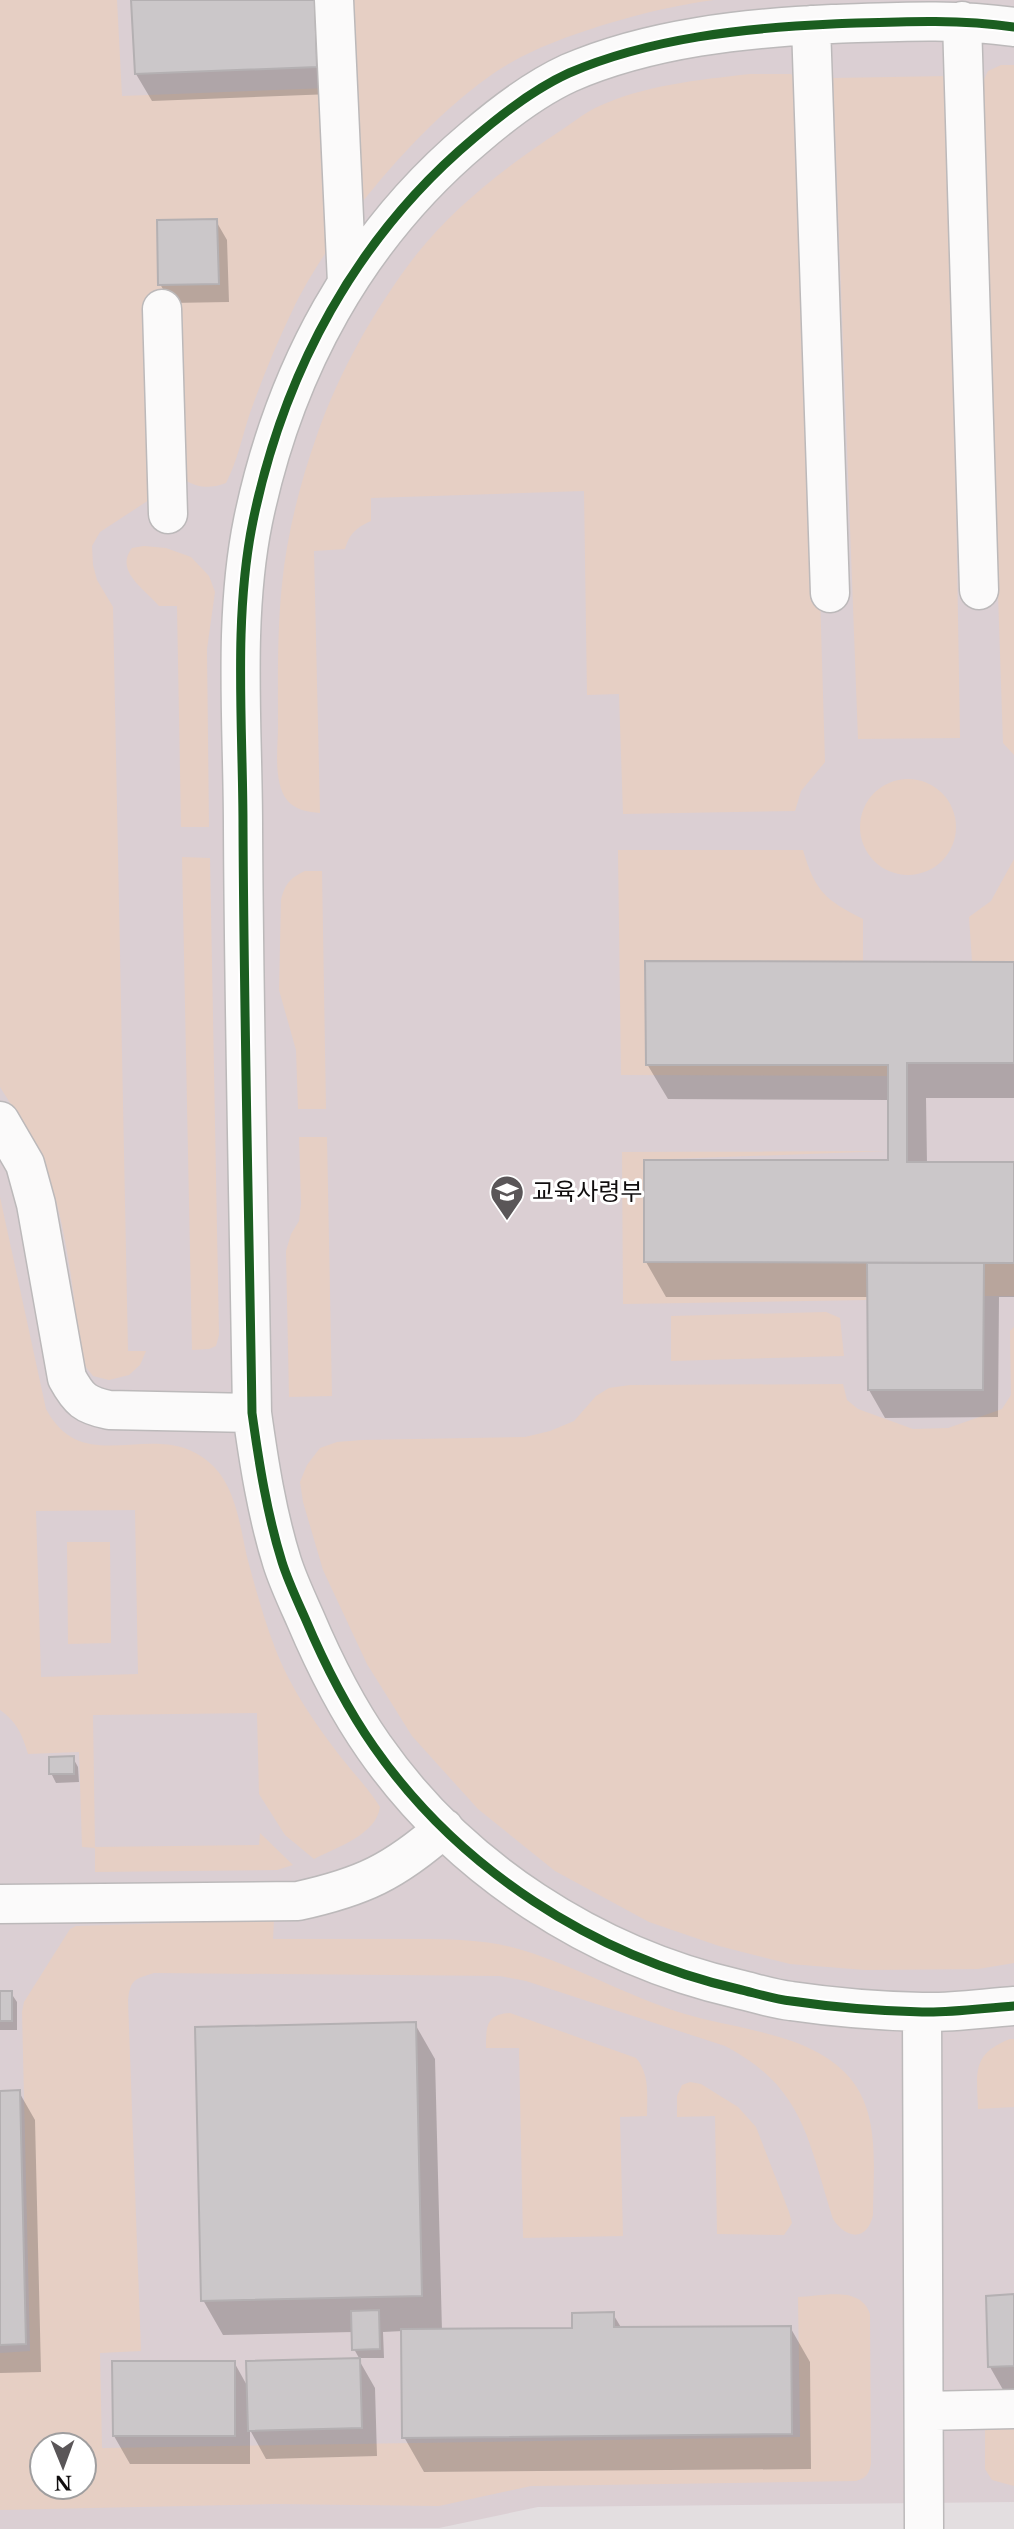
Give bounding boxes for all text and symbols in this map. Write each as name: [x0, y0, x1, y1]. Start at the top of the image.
school or university icon: 교육사령부: [488, 1173, 526, 1222]
place label: 교육사령부: [532, 1177, 642, 1206]
north arrow: [28, 2431, 98, 2501]
text: N: [54, 2471, 72, 2494]

